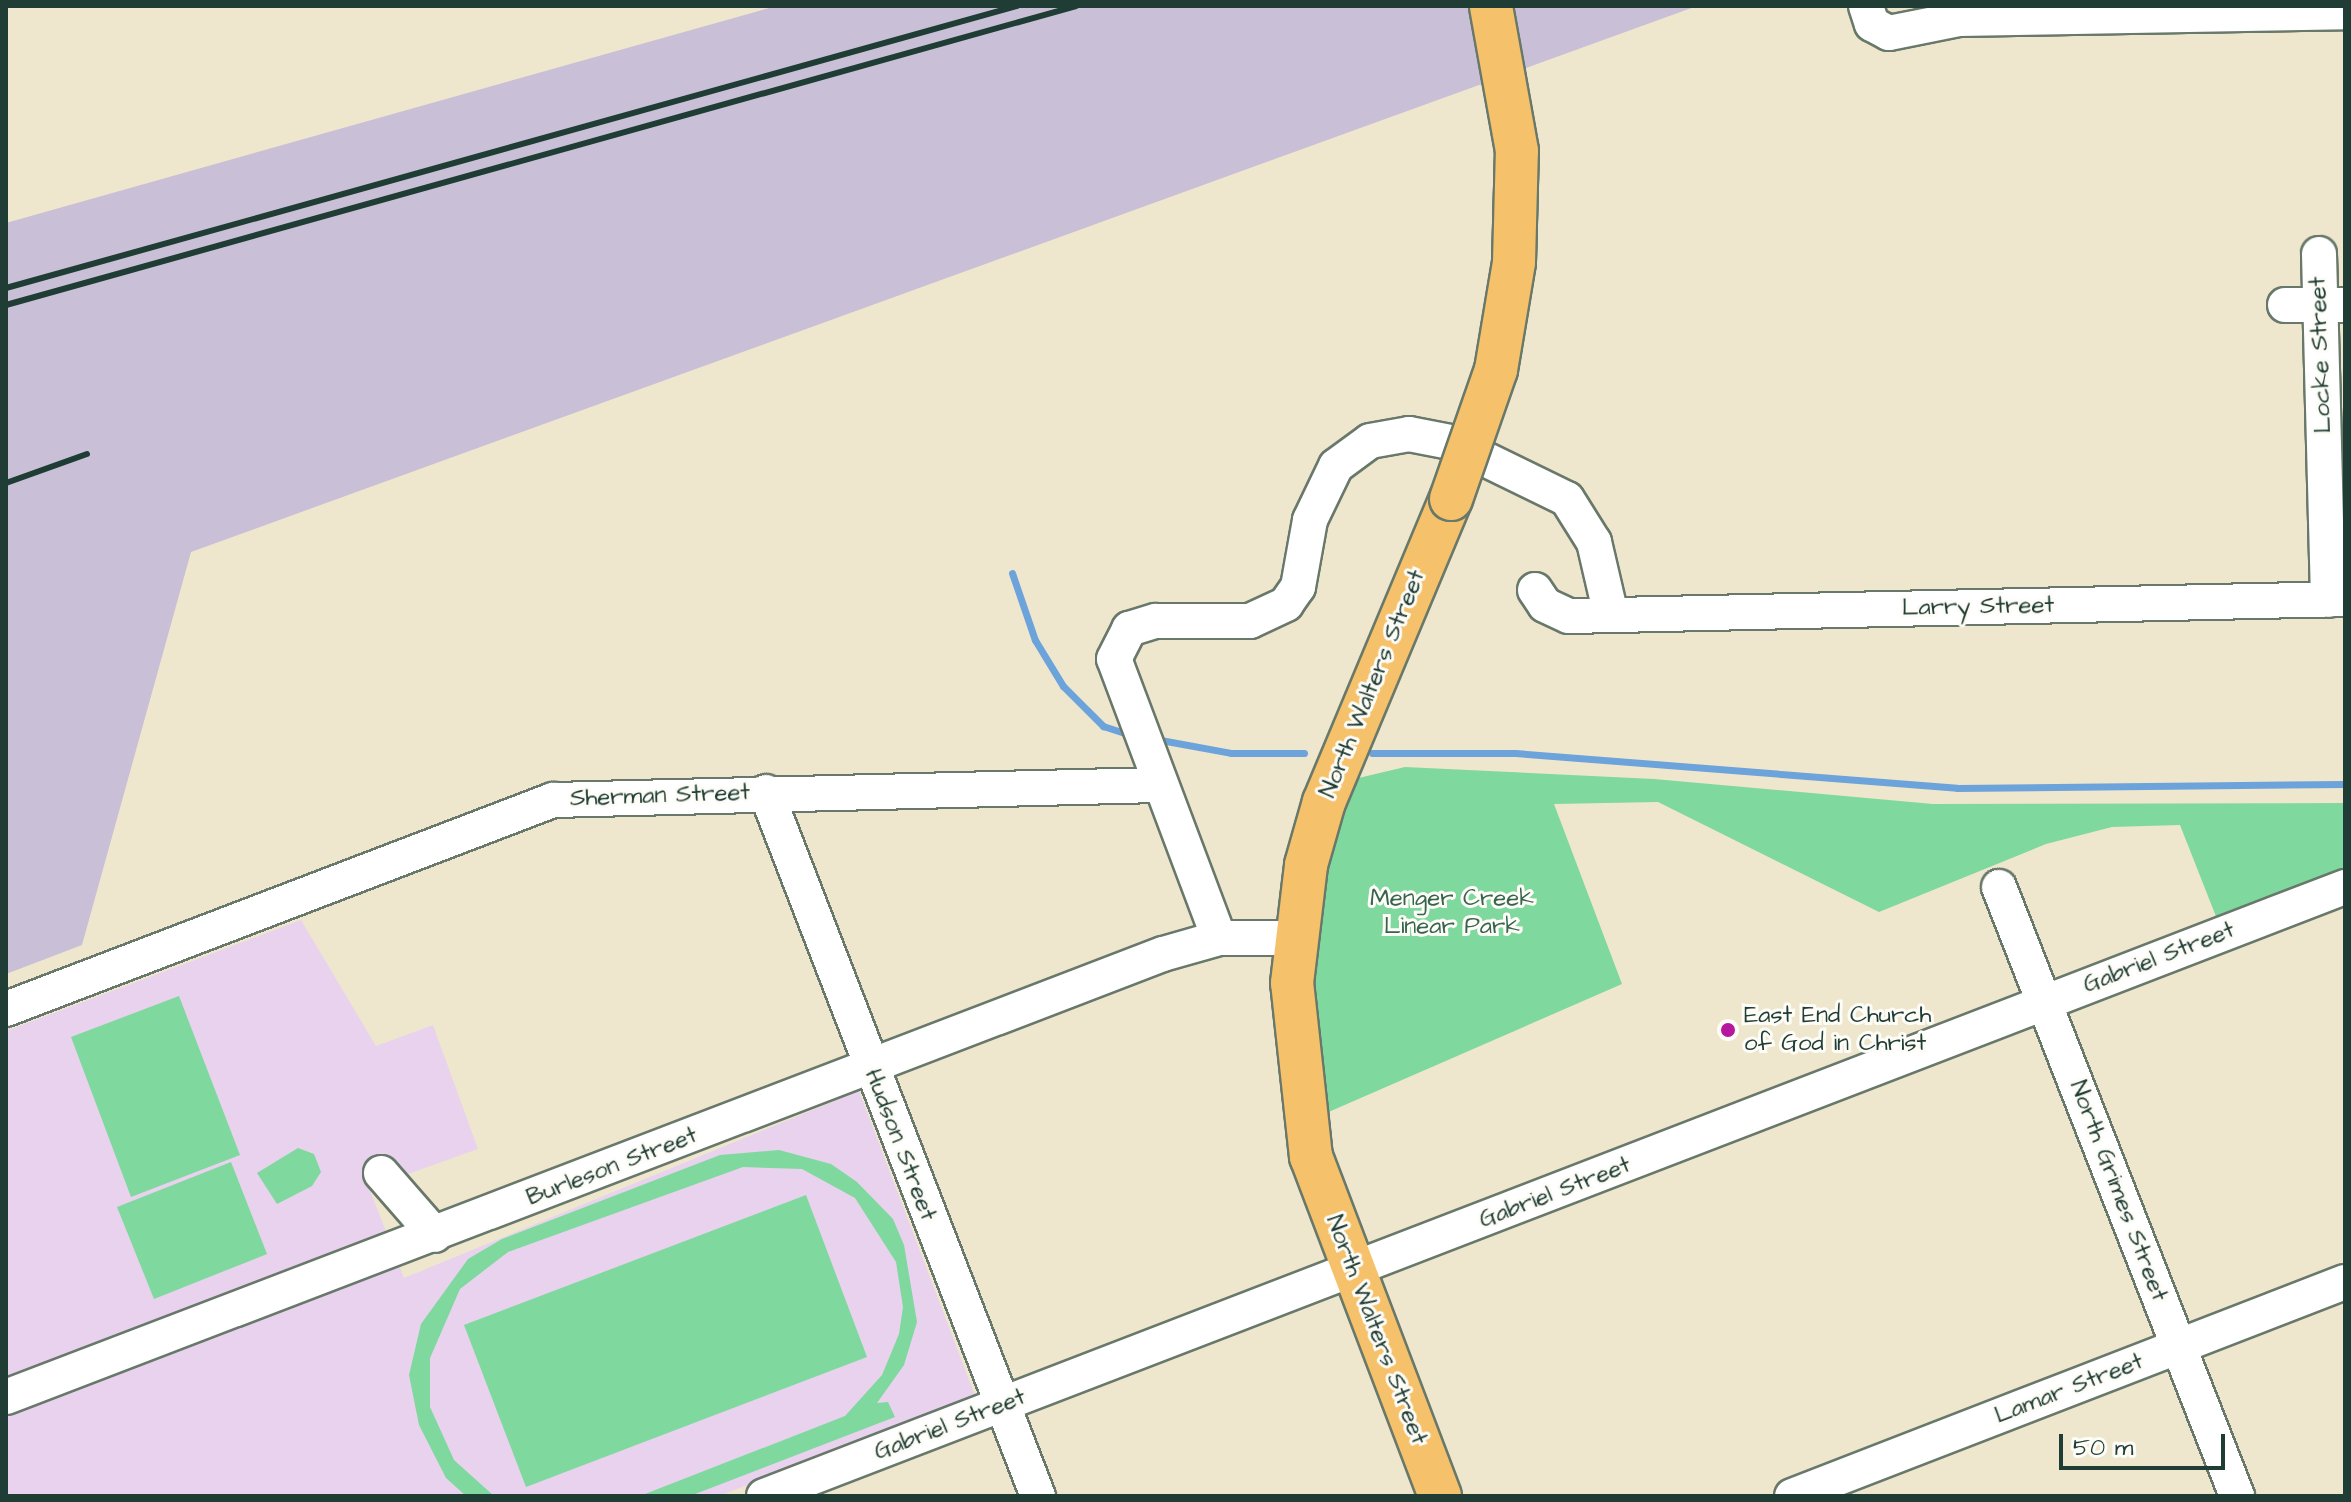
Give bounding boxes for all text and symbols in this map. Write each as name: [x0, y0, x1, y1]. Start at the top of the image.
street label: Locke Street: [2304, 276, 2338, 434]
street label: North Walters Street: [1314, 566, 1432, 802]
street label: Larry Street: [1902, 591, 2054, 623]
street label: Sherman Street: [570, 778, 750, 814]
park label: Menger Creek Linear Park: [1370, 885, 1534, 941]
street label: Gabriel Street: [2079, 916, 2239, 1000]
place label: East End Church of God in Christ: [1744, 1002, 1931, 1058]
marker: East End Church of God in Christ: [1719, 1021, 1737, 1039]
street label: Hudson Street: [858, 1065, 942, 1225]
street label: North Grimes Street: [2063, 1077, 2173, 1305]
street label: Burleson Street: [523, 1121, 701, 1213]
street label: Gabriel Street: [1475, 1151, 1635, 1235]
street label: North Walters Street: [1319, 1211, 1433, 1449]
street label: Lamar Street: [1991, 1347, 2147, 1431]
street label: Gabriel Street: [870, 1383, 1030, 1467]
scale bar: [2063, 1418, 2229, 1468]
text: 50 m: [2073, 1431, 2133, 1465]

